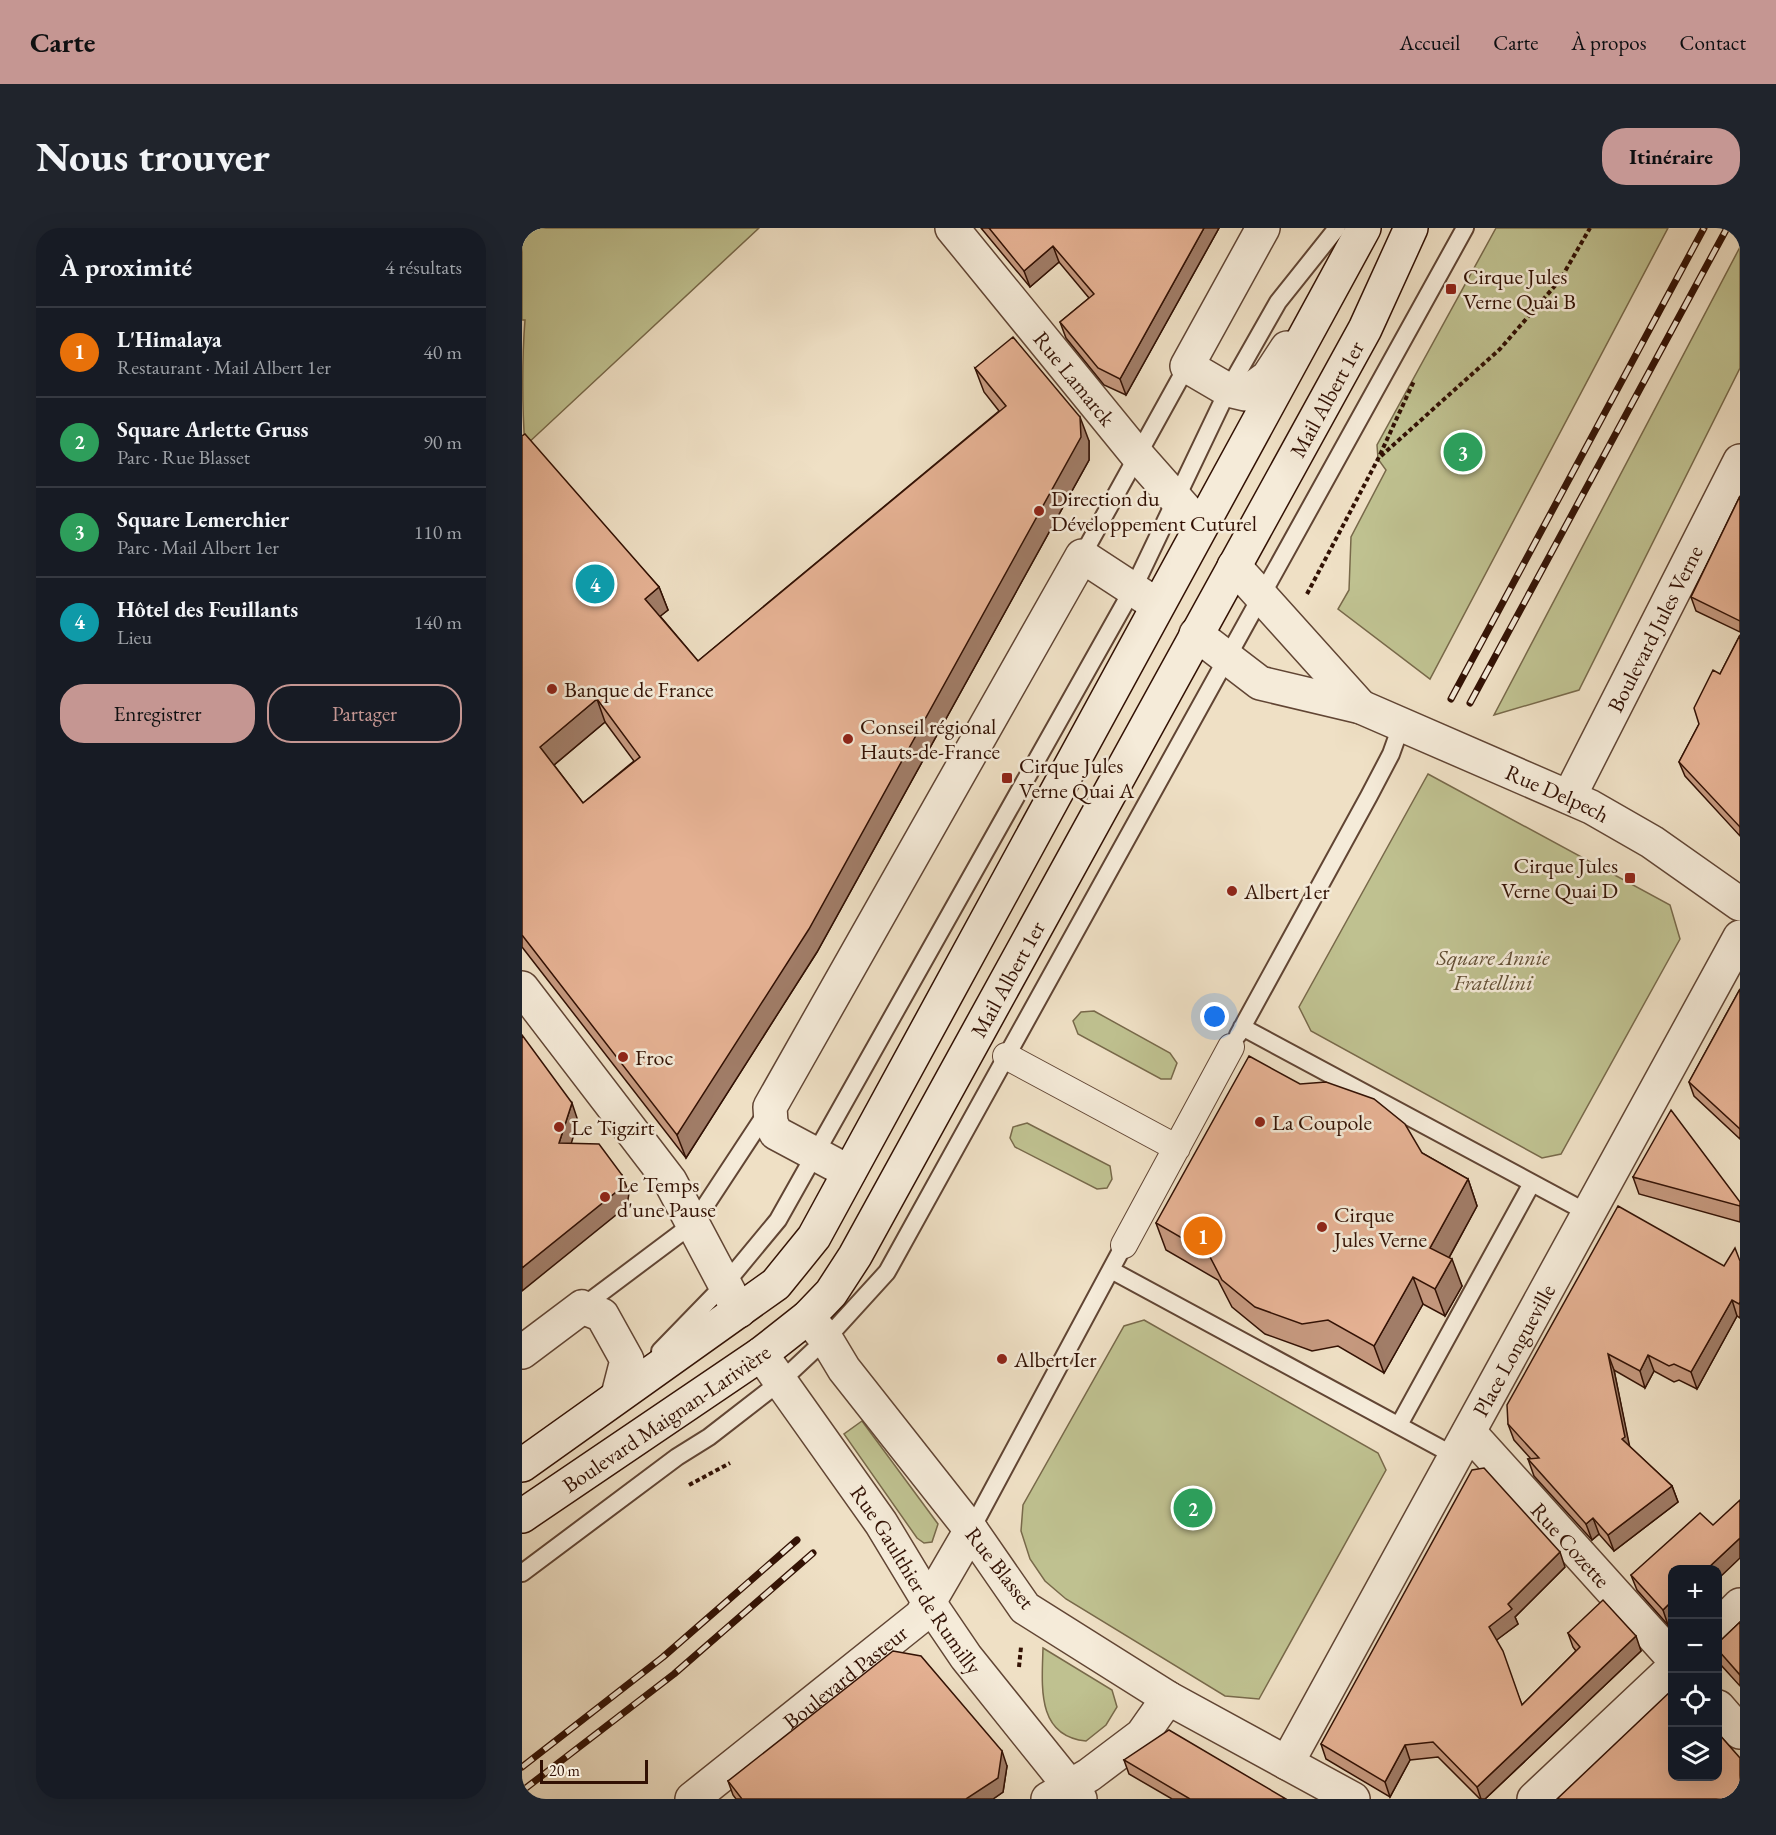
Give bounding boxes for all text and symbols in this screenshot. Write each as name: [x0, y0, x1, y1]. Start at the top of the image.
text: Carte: [30, 24, 96, 60]
text: Accueil: [1400, 29, 1460, 56]
text: Carte: [1493, 29, 1538, 56]
text: À propos: [1571, 29, 1646, 56]
text: Contact: [1679, 29, 1746, 56]
button: Itinéraire: [1602, 128, 1740, 185]
text: Nous trouver: [36, 129, 270, 184]
text: À proximité: [60, 250, 192, 284]
text: 4 résultats: [385, 254, 462, 280]
place label: Cirque Jules Verne Quai B: [1463, 262, 1576, 316]
marker: Cirque Jules Verne Quai B: [1444, 282, 1458, 296]
text: L'Himalaya: [117, 325, 222, 354]
street label: Rue Lamarck: [1027, 325, 1122, 432]
street label: Mail Albert 1er: [1283, 335, 1371, 462]
text: 1: [74, 339, 85, 365]
text: 40 m: [423, 339, 462, 365]
text: Restaurant · Mail Albert 1er: [117, 354, 331, 380]
text: Square Arlette Gruss: [117, 415, 308, 444]
text: 2: [74, 429, 85, 455]
text: 90 m: [423, 429, 462, 455]
pin: 3: [1444, 430, 1482, 474]
text: Parc · Rue Blasset: [117, 444, 250, 470]
place label: Direction du Développement Cuturel: [1051, 484, 1257, 538]
marker: Direction du Développement Cuturel: [1032, 504, 1046, 518]
text: Square Lemerchier: [117, 505, 289, 534]
text: 3: [74, 519, 85, 545]
text: 110 m: [414, 519, 462, 545]
text: Parc · Mail Albert 1er: [117, 534, 279, 560]
street label: Boulevard Jules Verne: [1600, 540, 1709, 717]
pin: 4: [576, 562, 614, 606]
text: Hôtel des Feuillants: [117, 595, 298, 624]
text: 4: [74, 609, 85, 635]
text: 140 m: [414, 609, 462, 635]
text: Lieu: [117, 624, 152, 650]
place label: Banque de France: [564, 675, 714, 704]
marker: Banque de France: [545, 682, 559, 696]
button: Enregistrer: [60, 684, 255, 743]
button: Partager: [267, 684, 462, 743]
place label: Conseil régional Hauts-de-France: [860, 712, 1000, 766]
marker: Conseil régional Hauts-de-France: [841, 732, 855, 746]
place label: Cirque Jules Verne Quai A: [1019, 751, 1135, 805]
street label: Rue Delpech: [1501, 757, 1615, 829]
marker: Cirque Jules Verne Quai A: [1000, 771, 1014, 785]
place label: Cirque Jules Verne Quai D: [1501, 851, 1618, 905]
marker: Cirque Jules Verne Quai D: [1623, 871, 1637, 885]
place label: Albert 1er: [1243, 877, 1330, 906]
marker: Albert 1er: [1225, 884, 1239, 898]
street label: Mail Albert 1er: [964, 915, 1051, 1042]
park label: Square Annie Fratellini: [1436, 943, 1550, 997]
your location: [1200, 1002, 1229, 1031]
place label: Froc: [635, 1043, 674, 1072]
marker: Froc: [616, 1050, 630, 1064]
place label: La Coupole: [1272, 1108, 1372, 1137]
place label: Le Tigzirt: [571, 1113, 655, 1142]
marker: La Coupole: [1253, 1115, 1267, 1129]
marker: Le Tigzirt: [552, 1120, 566, 1134]
place label: Le Temps d'une Pause: [617, 1170, 716, 1224]
marker: Le Temps d'une Pause: [598, 1190, 612, 1204]
place label: Cirque Jules Verne: [1332, 1200, 1428, 1254]
pin: 1: [1184, 1214, 1222, 1258]
marker: Cirque Jules Verne: [1315, 1220, 1329, 1234]
street label: Place Longueville: [1465, 1278, 1562, 1421]
street label: Boulevard Maignan-Larivière: [556, 1337, 777, 1499]
place label: Albert Ier: [1013, 1345, 1097, 1374]
marker: Albert Ier: [995, 1352, 1009, 1366]
street label: Rue Gaulthier de Rumilly: [844, 1479, 989, 1680]
pin: 2: [1174, 1486, 1212, 1530]
street label: Rue Cozette: [1525, 1496, 1617, 1594]
street label: Rue Blasset: [959, 1521, 1041, 1615]
map controls: [1668, 1565, 1722, 1781]
button: +: [1668, 1565, 1722, 1619]
street label: Boulevard Pasteur: [777, 1618, 914, 1735]
button: −: [1668, 1619, 1722, 1673]
button: locate: [1668, 1673, 1722, 1727]
button: layers: [1668, 1727, 1722, 1781]
scale bar: [540, 1757, 648, 1784]
text: 20 m: [549, 1760, 580, 1781]

